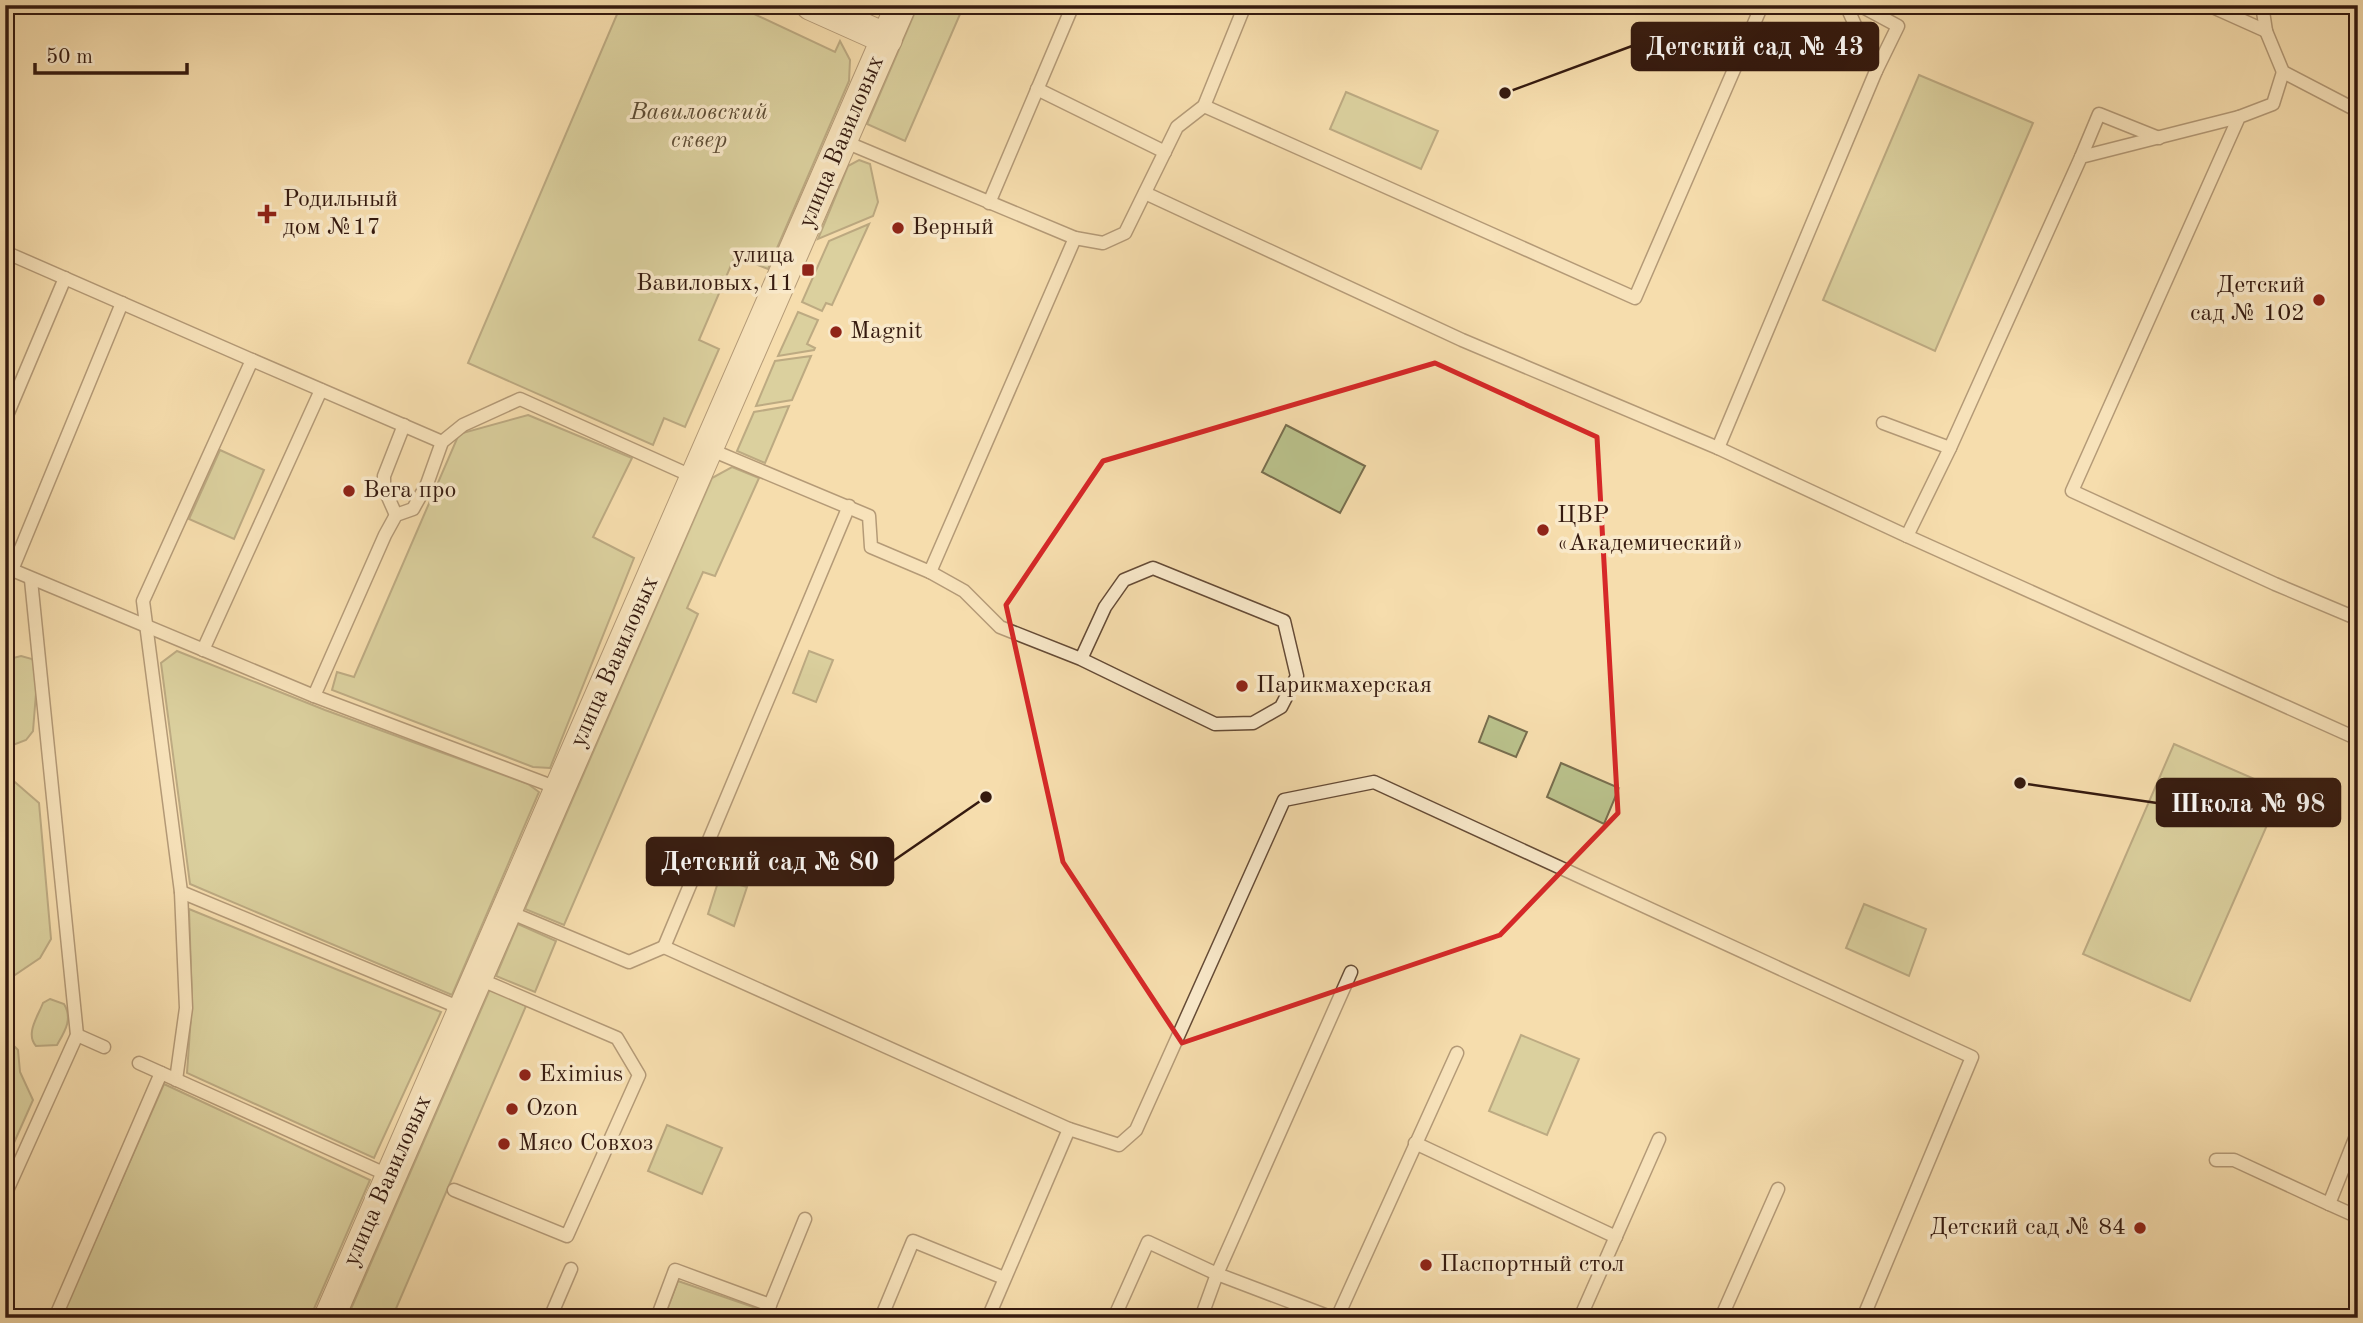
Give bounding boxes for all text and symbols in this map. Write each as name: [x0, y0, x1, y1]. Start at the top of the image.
callout: Детский сад № 43: [1632, 23, 1878, 70]
scale bar: [35, 32, 187, 76]
text: Детский сад № 43: [1646, 35, 1864, 61]
text: 50 m: [46, 47, 93, 68]
street label: улица Вавиловых: [795, 52, 889, 232]
park label: Вавиловский сквер: [629, 101, 768, 153]
place label: Родильный дом №17: [283, 188, 398, 240]
marker: Родильный дом №17: [257, 204, 277, 224]
place label: Верный: [912, 216, 994, 240]
marker: Верный: [890, 220, 906, 236]
place label: улица Вавиловых, 11: [636, 244, 794, 296]
marker: улица Вавиловых, 11: [800, 262, 816, 278]
place label: Детский сад № 102: [2190, 274, 2305, 326]
marker: Детский сад № 102: [2311, 292, 2327, 308]
place label: Magnit: [850, 320, 923, 344]
marker: Magnit: [828, 324, 844, 340]
place label: Вега про: [363, 479, 456, 503]
marker: Вега про: [341, 483, 357, 499]
place label: ЦВР «Академический»: [1557, 504, 1743, 556]
marker: ЦВР «Академический»: [1535, 522, 1551, 538]
street label: улица Вавиловых: [566, 573, 664, 751]
place label: Парикмахерская: [1256, 674, 1432, 698]
marker: Парикмахерская: [1234, 678, 1250, 694]
callout: Школа № 98: [2157, 779, 2340, 826]
text: Школа № 98: [2171, 792, 2325, 818]
callout: Детский сад № 80: [647, 838, 893, 885]
text: Детский сад № 80: [661, 850, 879, 876]
place label: Eximius: [539, 1063, 623, 1087]
marker: Eximius: [517, 1067, 533, 1083]
street label: улица Вавиловых: [339, 1092, 437, 1270]
place label: Ozon: [526, 1097, 578, 1121]
marker: Ozon: [504, 1101, 520, 1117]
place label: Мясо Совхоз: [518, 1132, 653, 1156]
marker: Мясо Совхоз: [496, 1136, 512, 1152]
place label: Детский сад № 84: [1930, 1216, 2126, 1240]
marker: Детский сад № 84: [2132, 1220, 2148, 1236]
place label: Паспортный стол: [1440, 1253, 1624, 1277]
marker: Паспортный стол: [1418, 1257, 1434, 1273]

